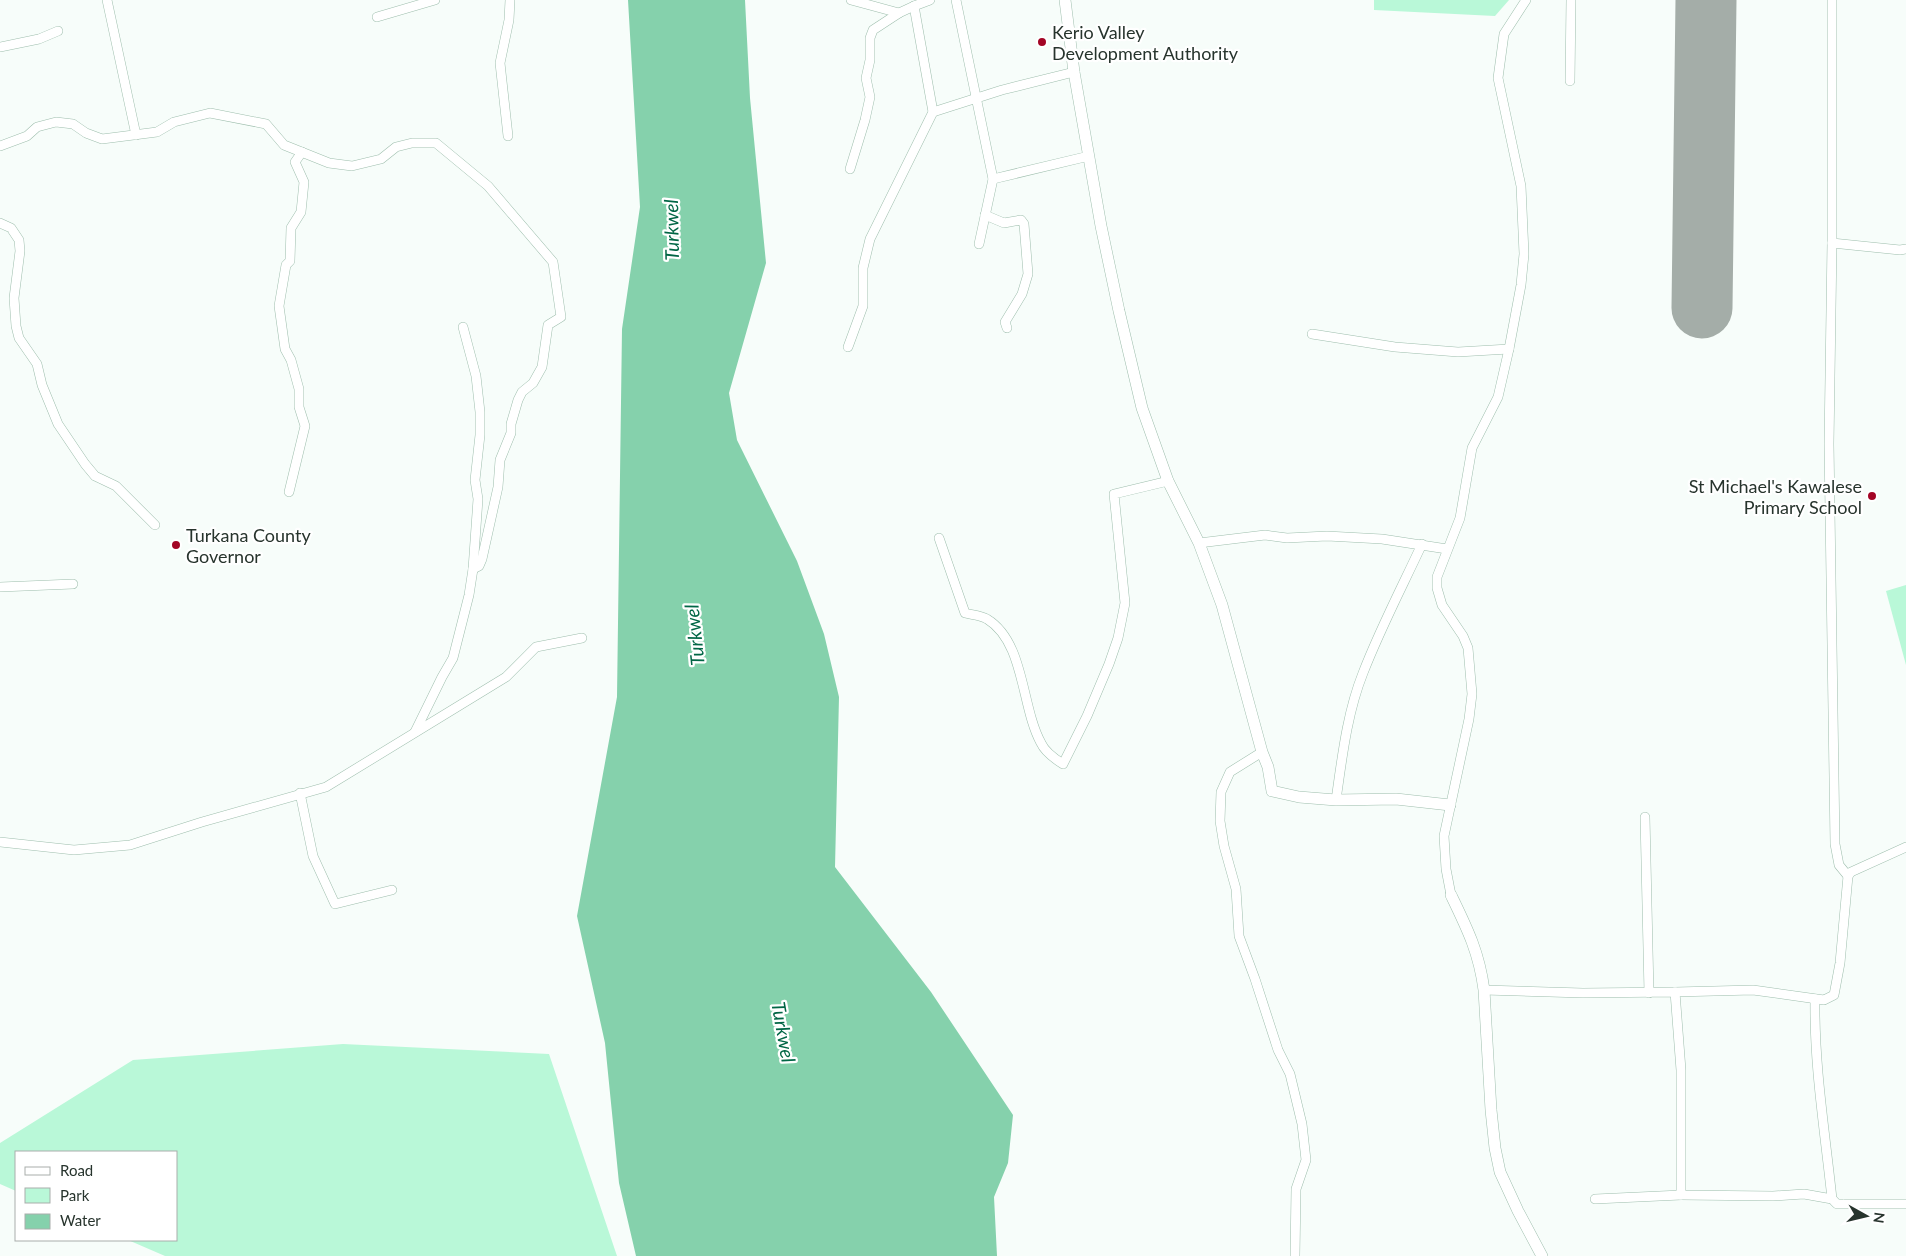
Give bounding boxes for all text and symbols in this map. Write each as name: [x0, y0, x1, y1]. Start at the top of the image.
place label: Kerio Valley Development Authority: [1052, 21, 1239, 64]
marker: Kerio Valley Development Authority: [1036, 36, 1048, 48]
water label: Turkwel: [659, 199, 683, 261]
place label: St Michael's Kawalese Primary School: [1689, 475, 1862, 518]
marker: St Michael's Kawalese Primary School: [1866, 490, 1878, 502]
place label: Turkana County Governor: [186, 524, 311, 567]
marker: Turkana County Governor: [170, 539, 182, 551]
water label: Turkwel: [679, 603, 709, 667]
water label: Turkwel: [767, 1000, 801, 1064]
legend: [15, 1151, 178, 1241]
text: Road: [60, 1161, 93, 1179]
text: Park: [60, 1186, 90, 1204]
north arrow: [1841, 1191, 1891, 1241]
text: Water: [60, 1211, 101, 1229]
text: N: [1870, 1211, 1889, 1224]

